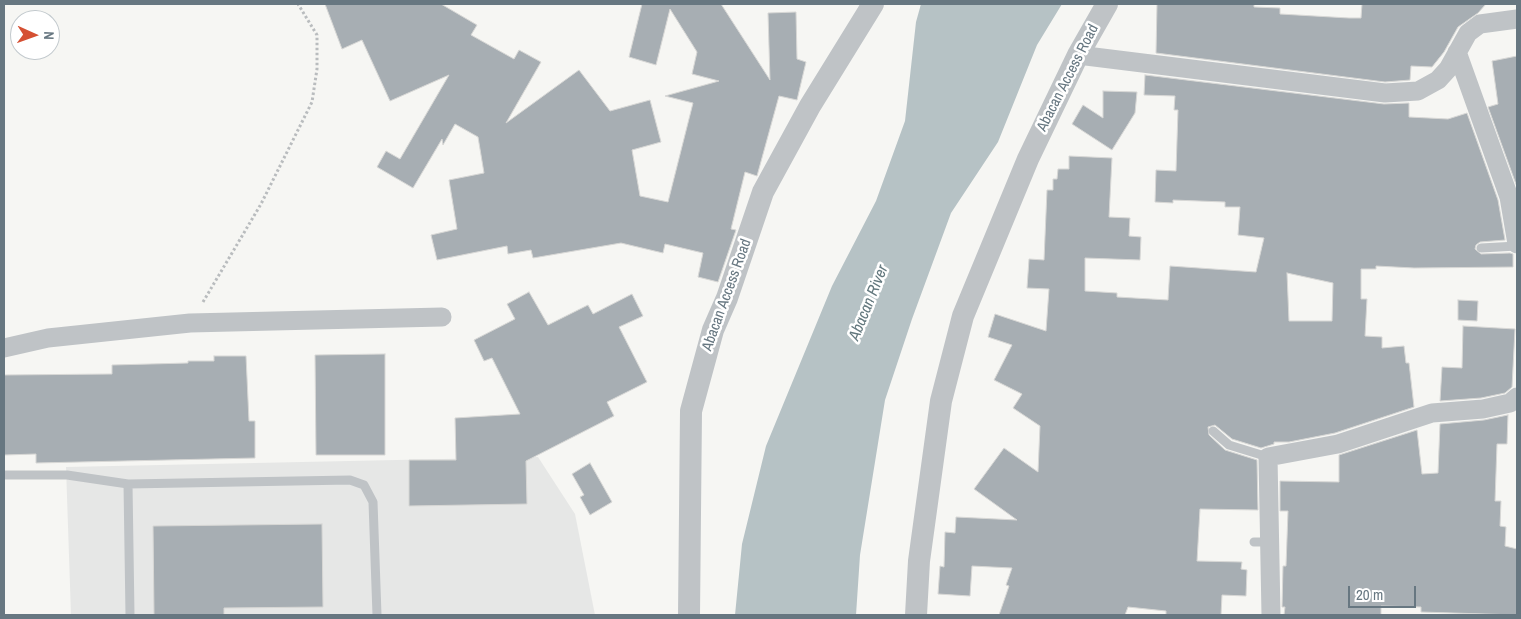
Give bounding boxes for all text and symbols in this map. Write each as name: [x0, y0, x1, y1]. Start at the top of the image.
north arrow: [10, 10, 60, 60]
street label: Abacan Access Road: [1033, 22, 1103, 134]
text: N: [40, 31, 58, 40]
street label: Abacan Access Road: [698, 237, 756, 353]
water label: Abacan River: [845, 263, 893, 343]
scale bar: [1351, 576, 1418, 608]
text: 20 m: [1356, 584, 1383, 605]

